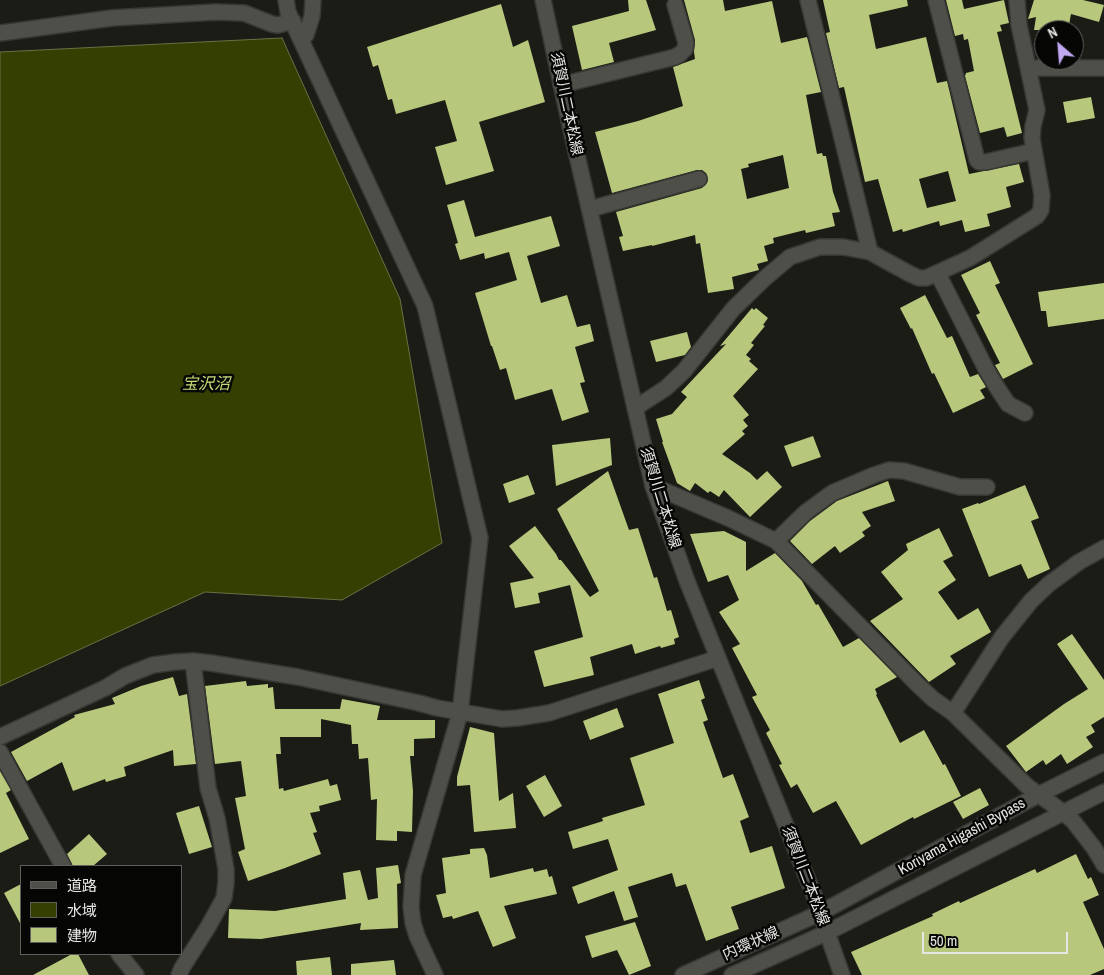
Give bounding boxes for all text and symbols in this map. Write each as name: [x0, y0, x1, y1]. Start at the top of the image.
north arrow: [1034, 20, 1084, 70]
text: N: [1045, 23, 1060, 42]
street label: 須賀川二本松線: [546, 51, 586, 157]
water label: 宝沢沼: [182, 375, 230, 395]
street label: 須賀川二本松線: [636, 445, 684, 551]
street label: Koriyama Higashi Bypass: [895, 795, 1029, 879]
street label: 須賀川二本松線: [778, 824, 832, 928]
legend: [20, 865, 182, 955]
text: 道路: [67, 875, 97, 896]
text: 水域: [67, 900, 97, 921]
scale bar: [924, 922, 1070, 954]
street label: 内環状線: [720, 924, 782, 964]
text: 建物: [67, 925, 97, 946]
text: 50 m: [930, 930, 957, 951]

